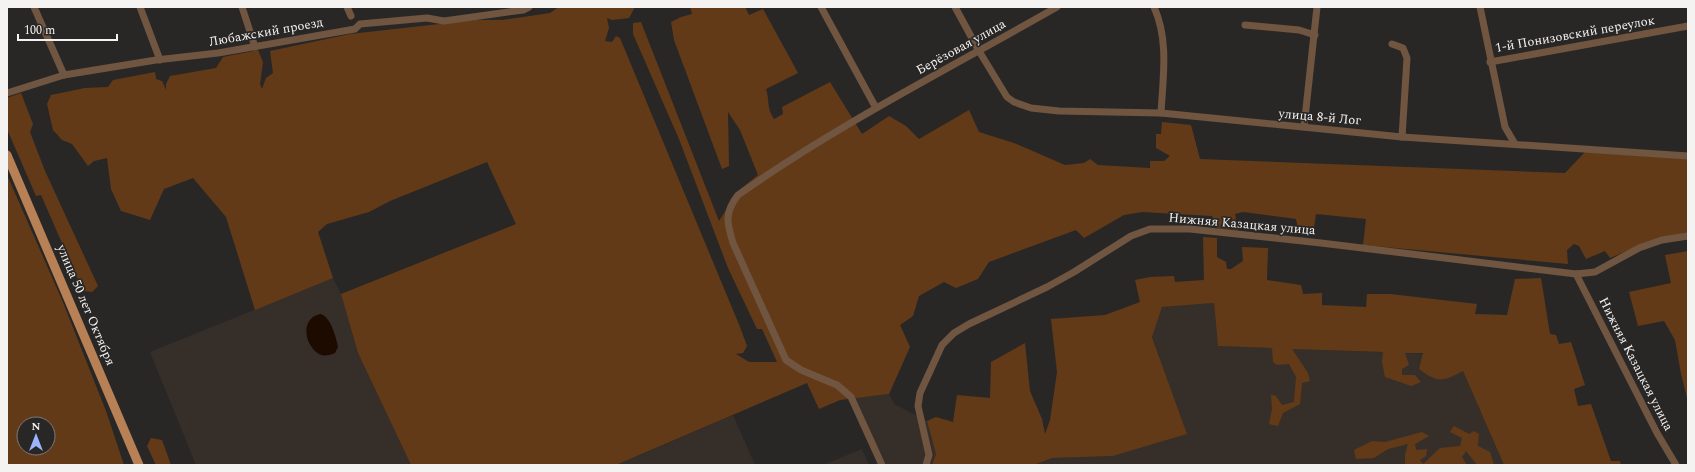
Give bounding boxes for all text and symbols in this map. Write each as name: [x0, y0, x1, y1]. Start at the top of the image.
street label: 1-й Понизовский переулок: [1494, 10, 1656, 58]
street label: Любажский проезд: [207, 12, 325, 52]
street label: Берёзовая улица: [912, 14, 1010, 80]
scale bar: [18, 16, 117, 42]
text: 100 m: [24, 21, 55, 40]
street label: улица 8-й Лог: [1277, 103, 1362, 131]
street label: Нижняя Казацкая улица: [1168, 208, 1317, 240]
street label: улица 50 лет Октября: [51, 240, 121, 369]
street label: Нижняя Казацкая улица: [1594, 294, 1679, 435]
north arrow: [16, 416, 56, 456]
text: N: [32, 418, 41, 435]

